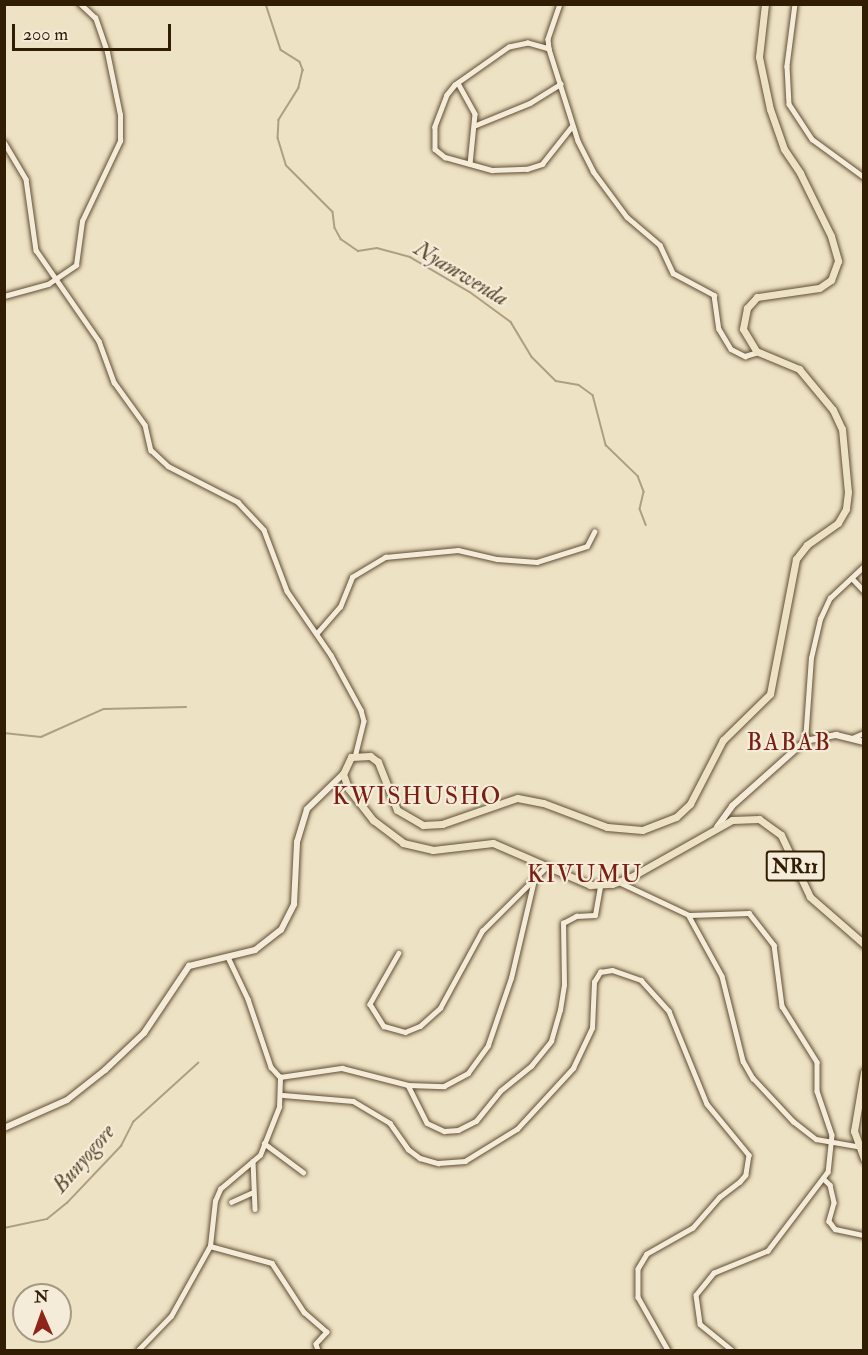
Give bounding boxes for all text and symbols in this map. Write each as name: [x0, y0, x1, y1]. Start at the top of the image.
scale bar: [15, 12, 174, 50]
text: 200 m: [23, 23, 68, 46]
water label: Nyamwenda: [409, 236, 513, 312]
district label: BABAB: [746, 729, 832, 757]
district label: KWISHUSHO: [332, 783, 502, 811]
road number: NR11: [765, 849, 825, 883]
district label: KIVUMU: [527, 861, 643, 889]
water label: Bunyogore: [47, 1119, 121, 1199]
north arrow: [12, 1283, 72, 1343]
text: N: [34, 1287, 49, 1307]

